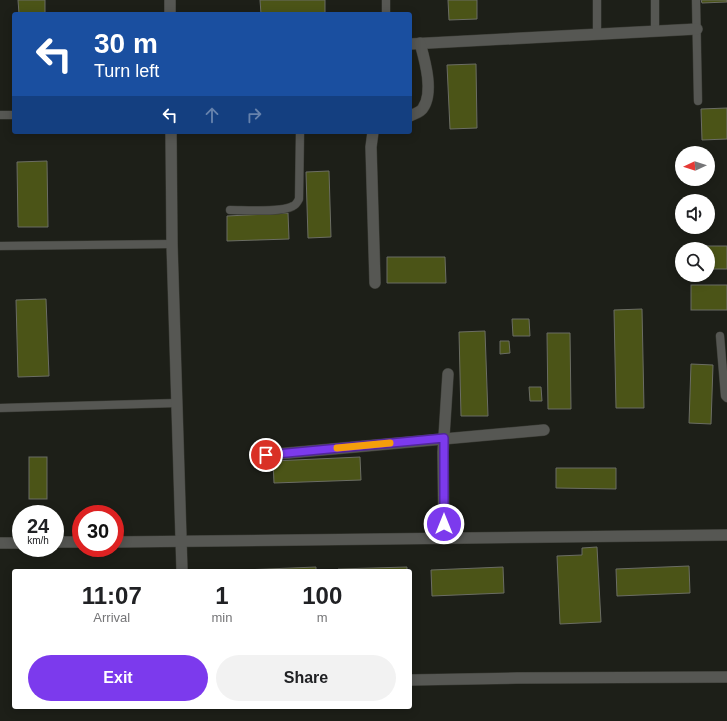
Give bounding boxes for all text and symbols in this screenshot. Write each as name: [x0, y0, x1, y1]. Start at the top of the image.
icon: left: [28, 28, 80, 80]
text: 30 m: [94, 28, 158, 59]
text: Turn left: [94, 61, 159, 81]
icon: left: [159, 104, 181, 126]
icon: ahead: [201, 104, 223, 126]
icon: right: [243, 104, 265, 126]
north arrow: [675, 146, 715, 186]
map controls: [675, 146, 715, 282]
button: sound: [675, 194, 715, 234]
button: search: [675, 242, 715, 282]
pin: [249, 438, 283, 472]
icon: arrive: [255, 444, 277, 466]
position arrow: [423, 503, 465, 545]
speed limit sign: 30: [72, 505, 124, 557]
text: 24: [27, 515, 49, 537]
text: km/h: [27, 535, 49, 546]
text: 11:07: [82, 582, 142, 609]
text: 1: [215, 582, 229, 609]
text: 100: [302, 582, 342, 609]
text: Arrival: [93, 610, 130, 625]
text: min: [212, 610, 232, 625]
text: m: [317, 610, 328, 625]
button: Exit: [28, 655, 208, 701]
button: Share: [216, 655, 396, 701]

